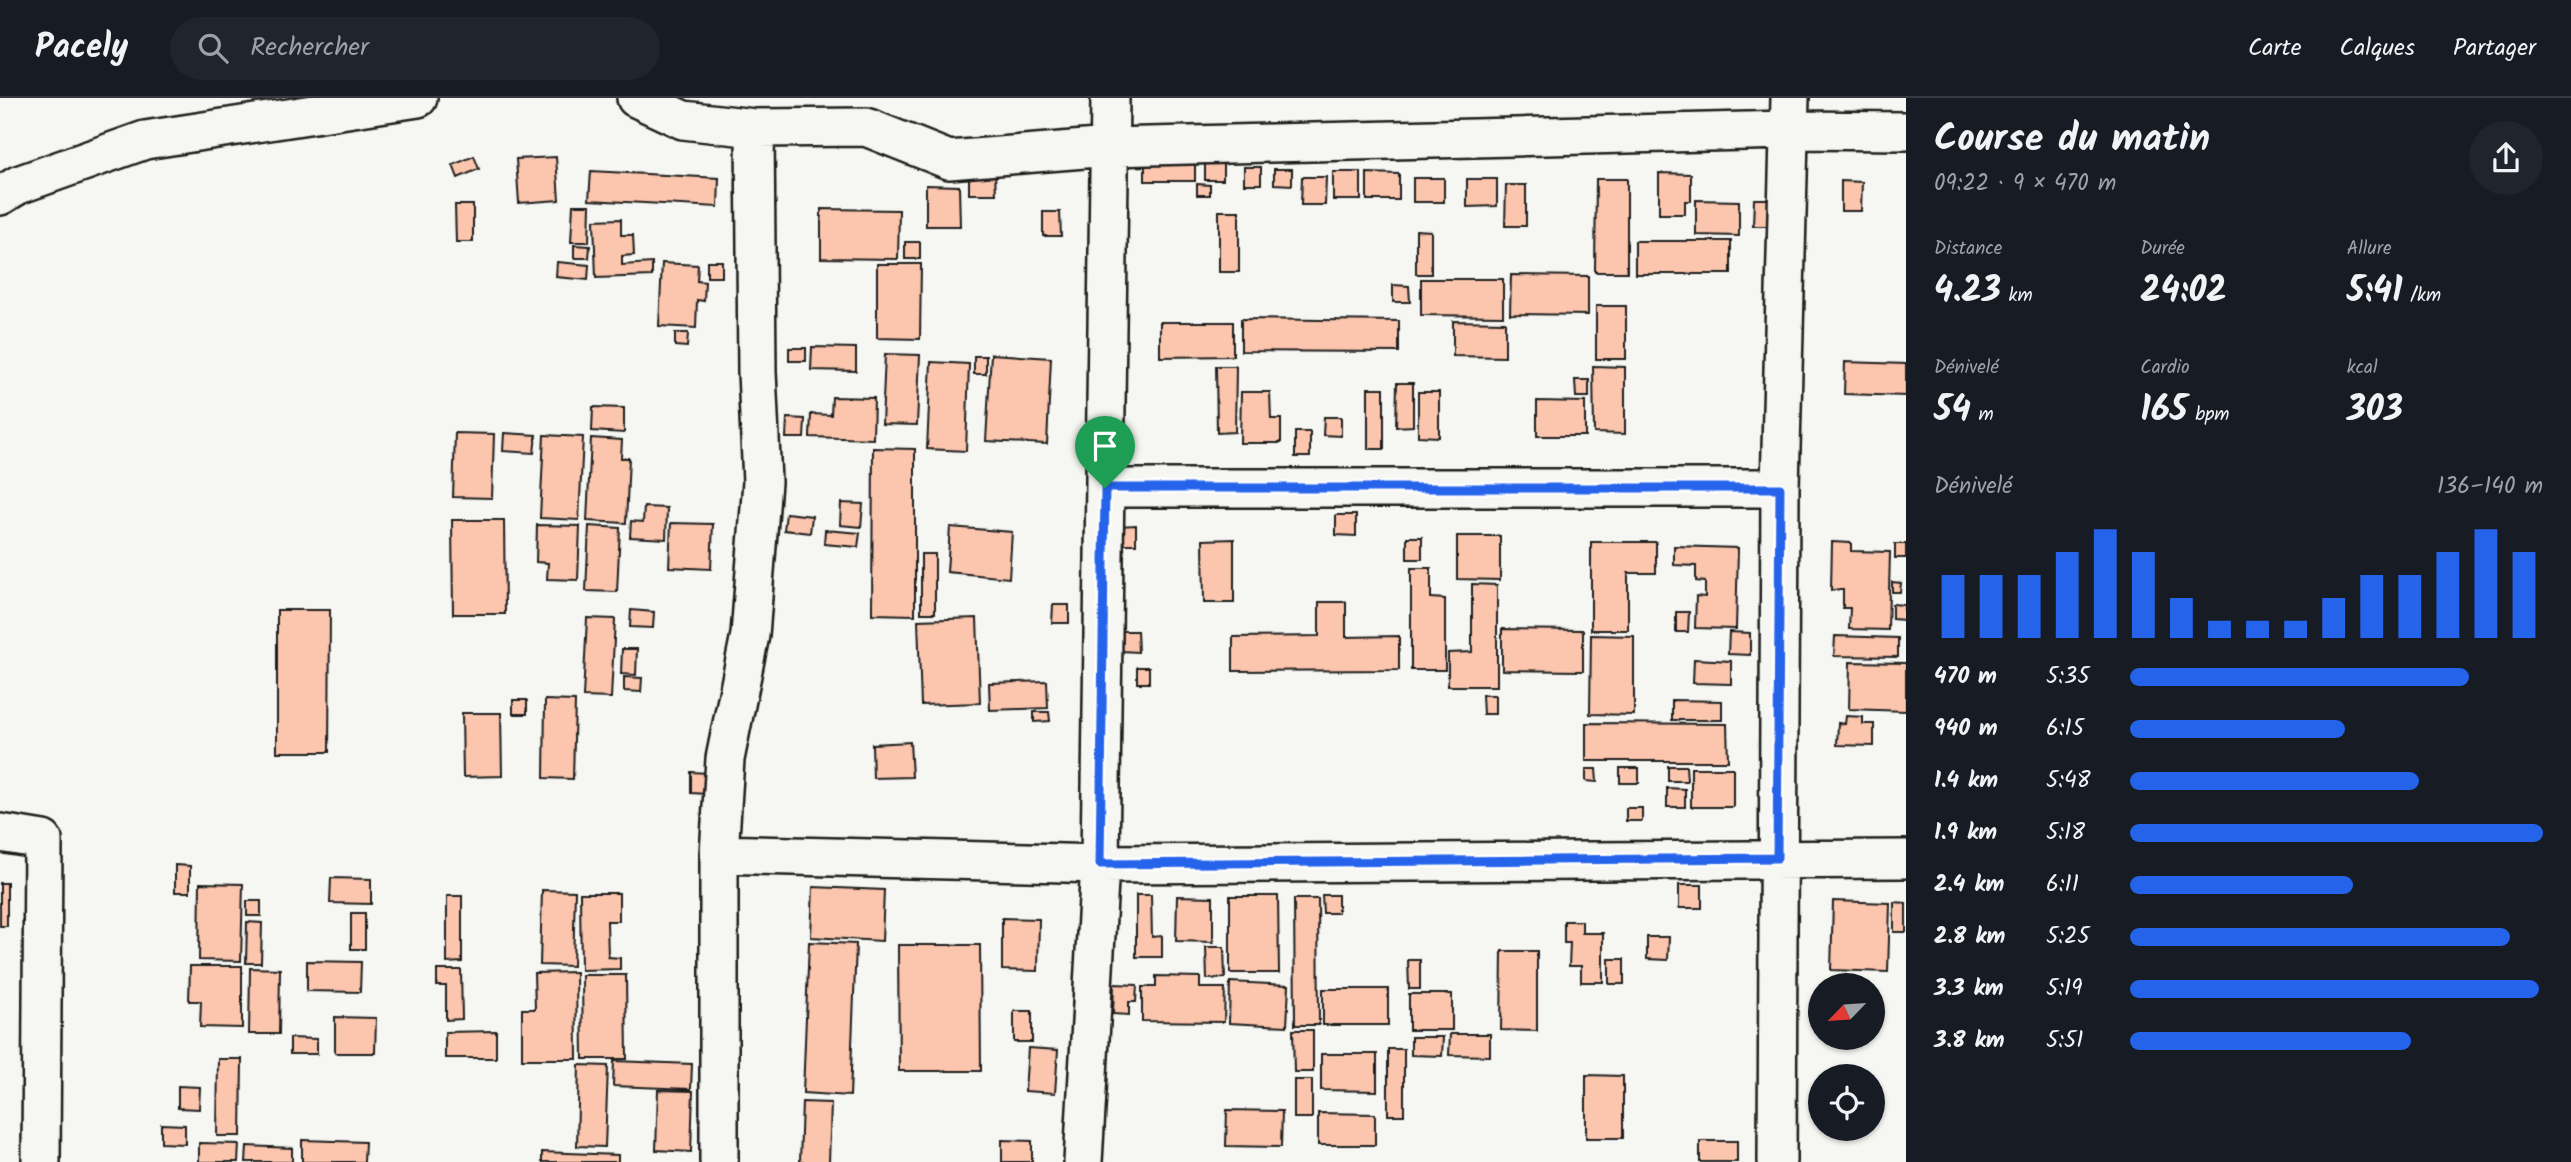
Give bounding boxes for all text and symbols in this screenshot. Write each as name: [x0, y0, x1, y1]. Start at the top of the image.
search box: [170, 17, 660, 80]
text: Pacely: [35, 22, 128, 75]
text: Rechercher: [250, 27, 369, 69]
icon: search: [194, 29, 232, 67]
text: Carte: [2248, 29, 2302, 68]
text: Calques: [2340, 29, 2415, 68]
text: Partager: [2453, 29, 2536, 68]
text: Course du matin: [1934, 110, 2210, 170]
button: share: [2469, 121, 2543, 195]
text: 09:22 · 9 × 470 m: [1934, 166, 2116, 202]
text: Distance: [1934, 234, 2002, 264]
text: Durée: [2140, 234, 2185, 264]
text: Allure: [2347, 234, 2392, 264]
text: 4.23: [1934, 264, 2001, 320]
text: 24:02: [2140, 264, 2227, 320]
text: 5:41: [2347, 264, 2403, 320]
text: km: [2001, 281, 2033, 311]
text: /km: [2403, 281, 2441, 311]
text: Dénivelé: [1934, 353, 1999, 383]
text: Cardio: [2140, 353, 2190, 383]
text: kcal: [2347, 353, 2378, 383]
text: 54: [1934, 383, 1971, 439]
text: 165: [2140, 383, 2188, 439]
text: 303: [2347, 383, 2403, 439]
text: m: [1971, 400, 1994, 430]
text: bpm: [2188, 400, 2229, 430]
pin: [1075, 416, 1135, 488]
icon: arrive: [1086, 427, 1124, 465]
text: Dénivelé: [1934, 469, 2012, 505]
text: 136–140 m: [2437, 469, 2543, 505]
text: 470 m: [1934, 659, 1997, 695]
text: 5:35: [2046, 659, 2090, 695]
text: 940 m: [1934, 711, 1998, 747]
text: 6:15: [2046, 711, 2084, 747]
text: 1.4 km: [1934, 763, 1998, 799]
text: 5:48: [2046, 763, 2091, 799]
text: 1.9 km: [1934, 815, 1997, 851]
text: 5:18: [2046, 815, 2085, 851]
text: 2.4 km: [1934, 867, 2004, 903]
text: 6:11: [2046, 867, 2079, 903]
text: 2.8 km: [1934, 919, 2005, 955]
text: 5:25: [2046, 919, 2090, 955]
text: 3.3 km: [1934, 971, 2004, 1007]
text: 5:19: [2046, 971, 2082, 1007]
north arrow: [1808, 973, 1885, 1050]
map controls: [1808, 973, 1885, 1141]
text: 3.8 km: [1934, 1023, 2005, 1059]
text: 5:51: [2046, 1023, 2084, 1059]
button: locate: [1808, 1064, 1885, 1141]

